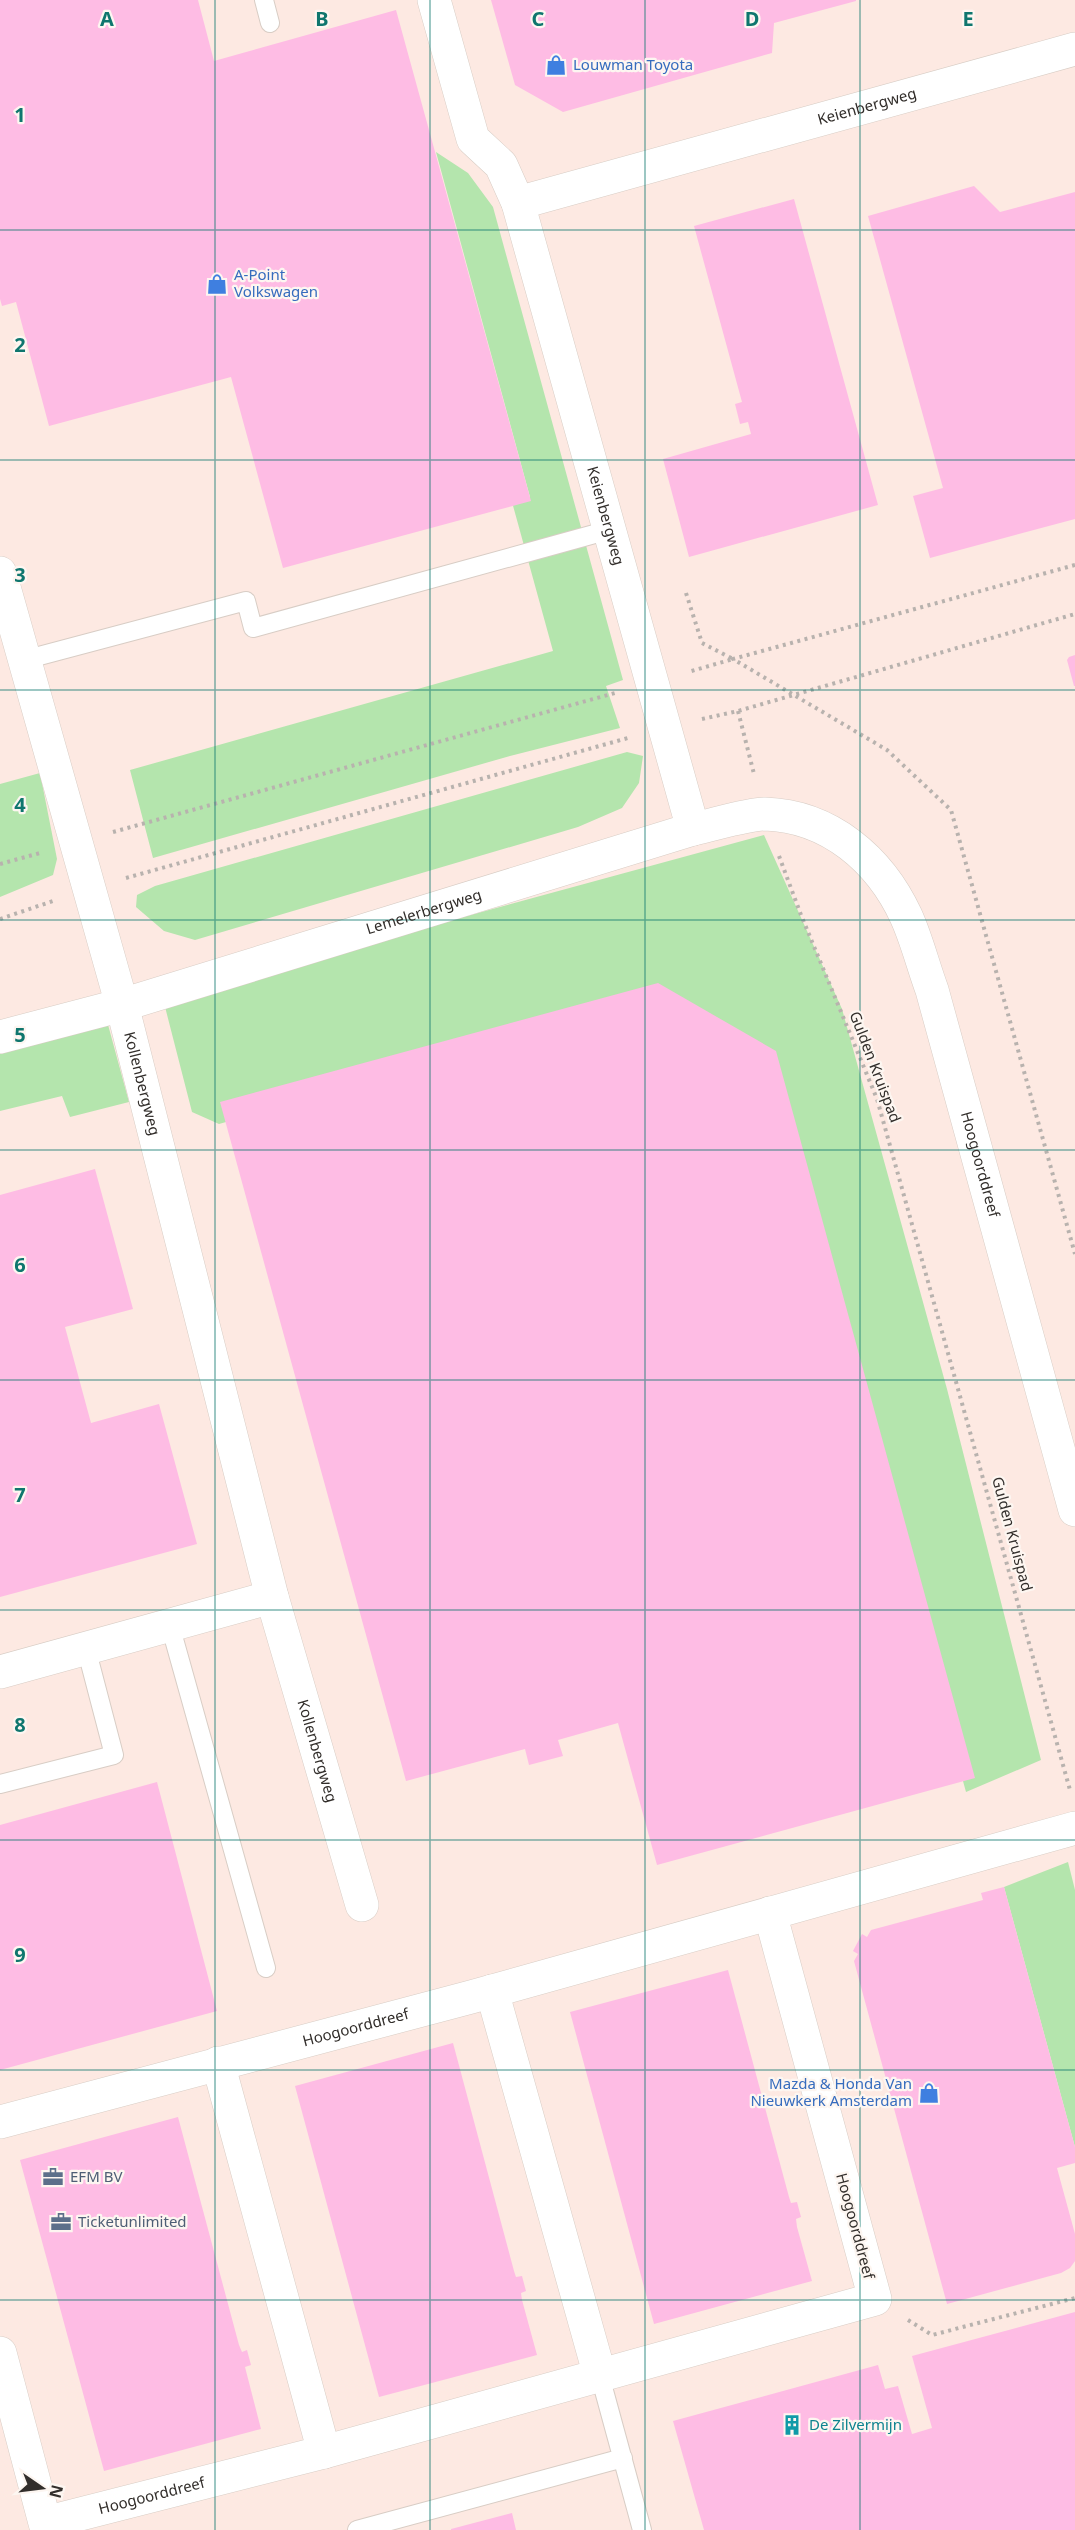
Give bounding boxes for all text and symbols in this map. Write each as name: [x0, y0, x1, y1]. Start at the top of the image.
text: A: [100, 5, 114, 32]
text: B: [315, 5, 329, 32]
text: C: [532, 5, 545, 32]
text: D: [745, 5, 759, 32]
text: E: [962, 5, 974, 32]
shop icon: Louwman Toyota: [544, 53, 568, 77]
place label: Louwman Toyota: [573, 54, 693, 74]
street label: Keienbergweg: [815, 82, 918, 129]
text: 1: [14, 101, 26, 128]
place label: A-Point Volkswagen: [234, 264, 318, 301]
shop icon: A-Point Volkswagen: [205, 272, 229, 296]
text: 2: [14, 331, 26, 358]
street label: Keienbergweg: [583, 464, 630, 567]
text: 3: [14, 561, 26, 588]
text: 4: [14, 791, 26, 818]
street label: Lemelerbergweg: [363, 884, 484, 938]
street label: Gulden Kruispad: [846, 1008, 906, 1125]
text: 5: [14, 1021, 26, 1048]
street label: Kollenbergweg: [120, 1029, 166, 1137]
street label: Hoogoorddreef: [957, 1109, 1005, 1220]
text: 6: [14, 1251, 26, 1278]
street label: Gulden Kruispad: [988, 1474, 1038, 1593]
text: 7: [14, 1481, 26, 1508]
street label: Kollenbergweg: [293, 1697, 342, 1805]
text: 8: [14, 1711, 26, 1738]
text: 9: [14, 1941, 26, 1968]
street label: Hoogoorddreef: [300, 2003, 412, 2050]
place label: Mazda & Honda Van Nieuwkerk Amsterdam: [750, 2073, 912, 2110]
shop icon: Mazda & Honda Van Nieuwkerk Amsterdam: [917, 2081, 941, 2105]
office icon: EFM BV: [41, 2165, 65, 2189]
place label: EFM BV: [70, 2166, 122, 2186]
street label: Hoogoorddreef: [832, 2171, 880, 2282]
office icon: Ticketunlimited: [49, 2210, 73, 2234]
place label: Ticketunlimited: [78, 2211, 187, 2231]
building icon: De Zilvermijn: [780, 2413, 804, 2437]
place label: De Zilvermijn: [809, 2414, 902, 2434]
north arrow: [12, 2458, 72, 2518]
street label: Hoogoorddreef: [96, 2472, 208, 2518]
text: N: [44, 2483, 69, 2501]

